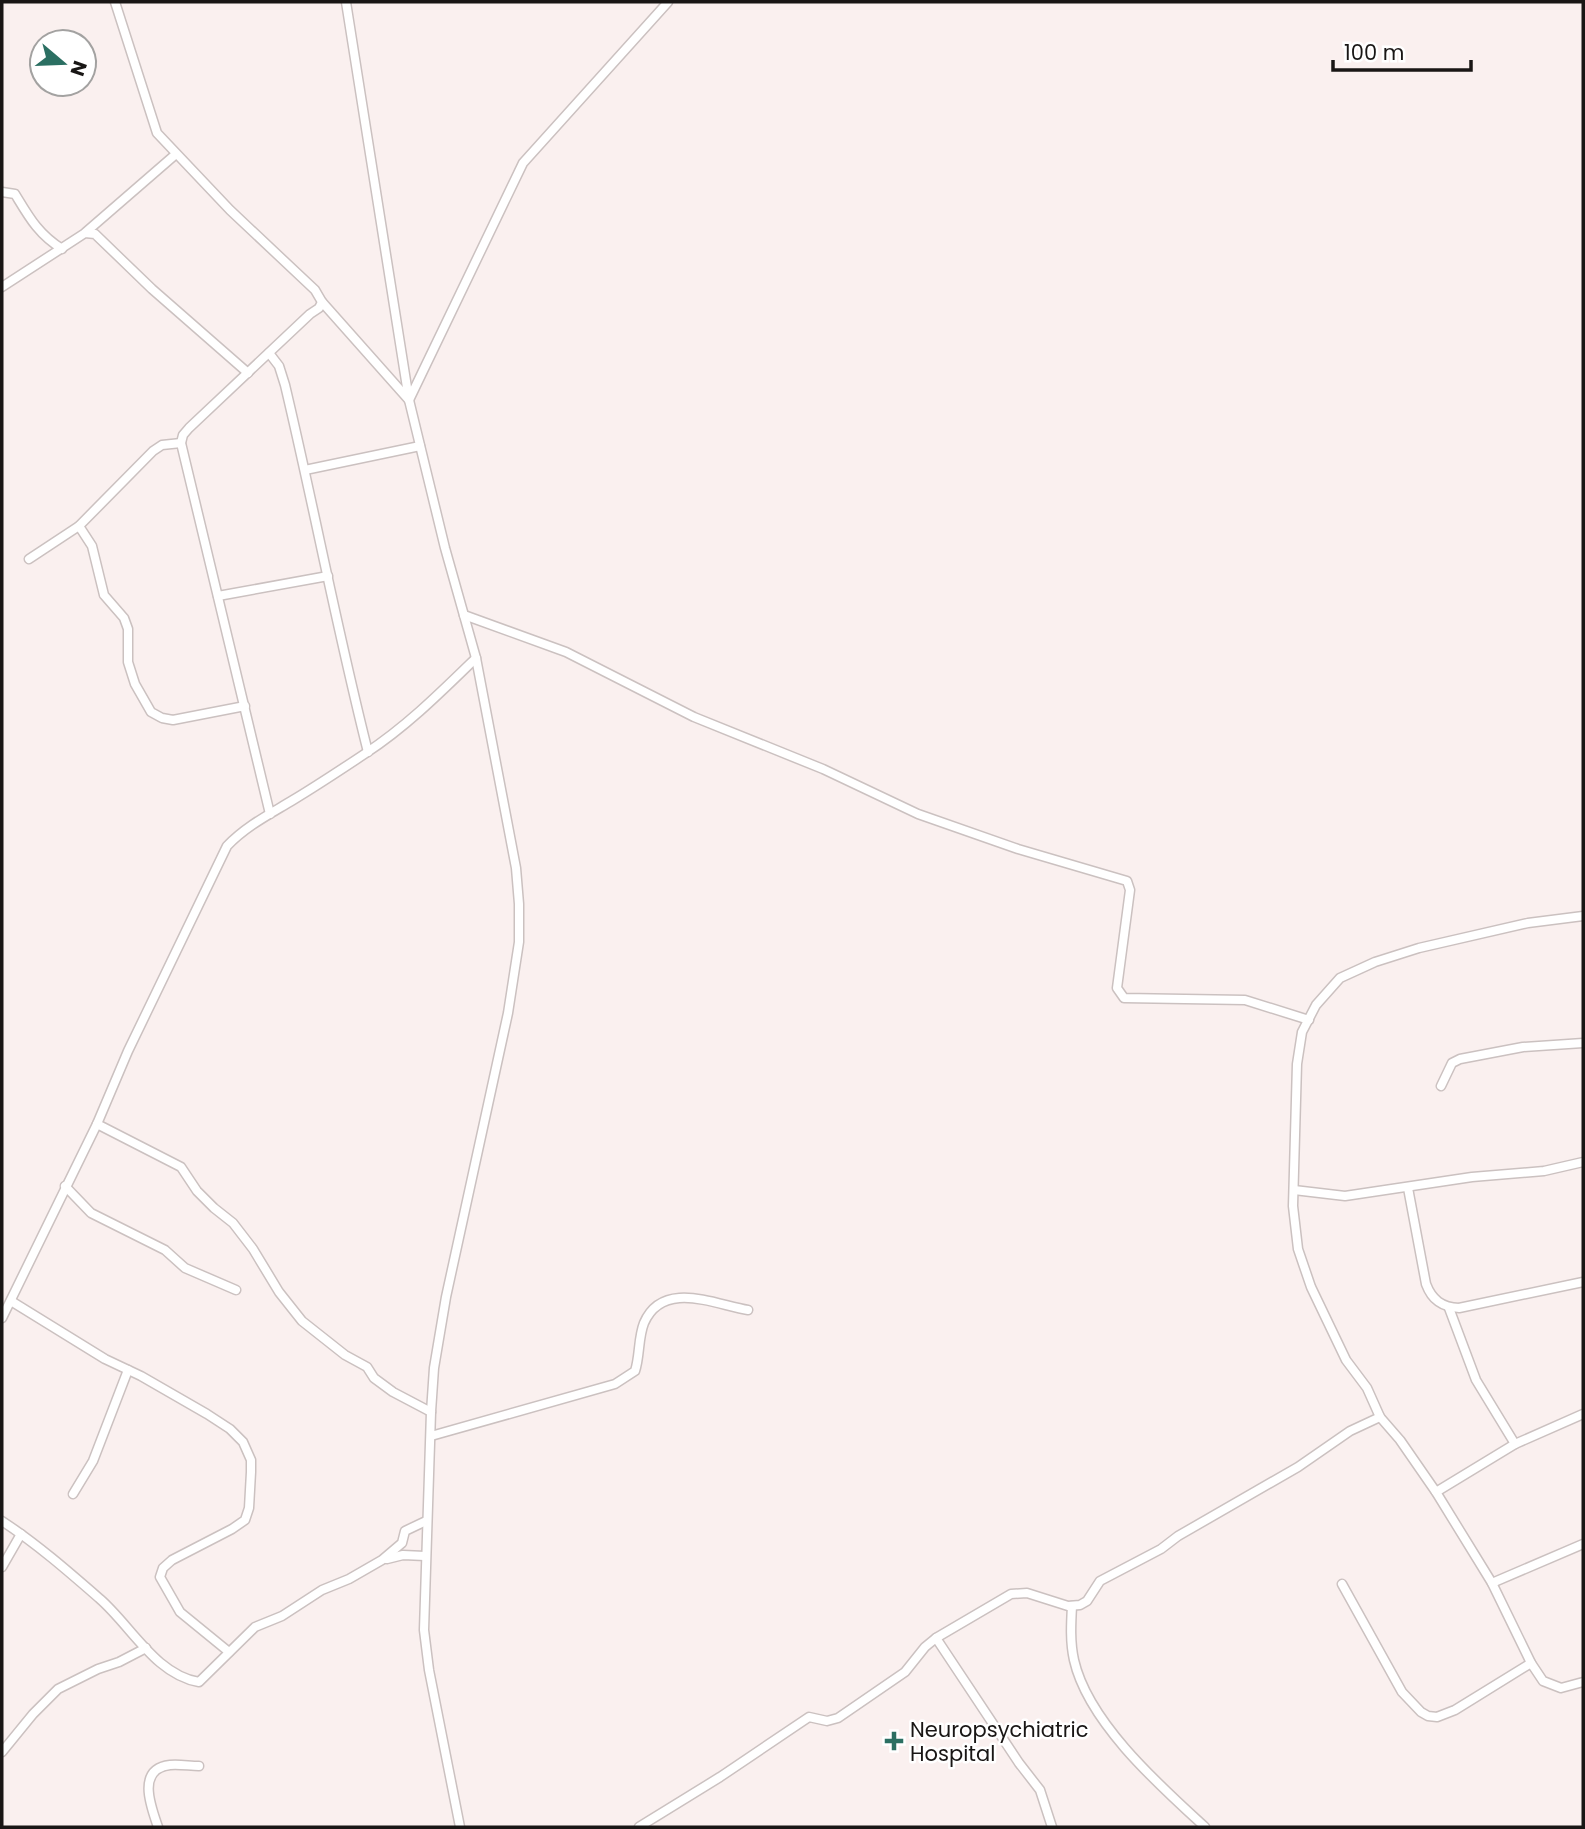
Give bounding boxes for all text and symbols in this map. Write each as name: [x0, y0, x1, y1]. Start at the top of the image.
north arrow: [28, 28, 98, 98]
scale bar: [1333, 28, 1471, 72]
text: 100 m: [1344, 38, 1404, 67]
text: N: [64, 57, 94, 80]
place label: Neuropsychiatric Hospital: [910, 1715, 1088, 1768]
marker: Neuropsychiatric Hospital: [884, 1731, 904, 1751]

